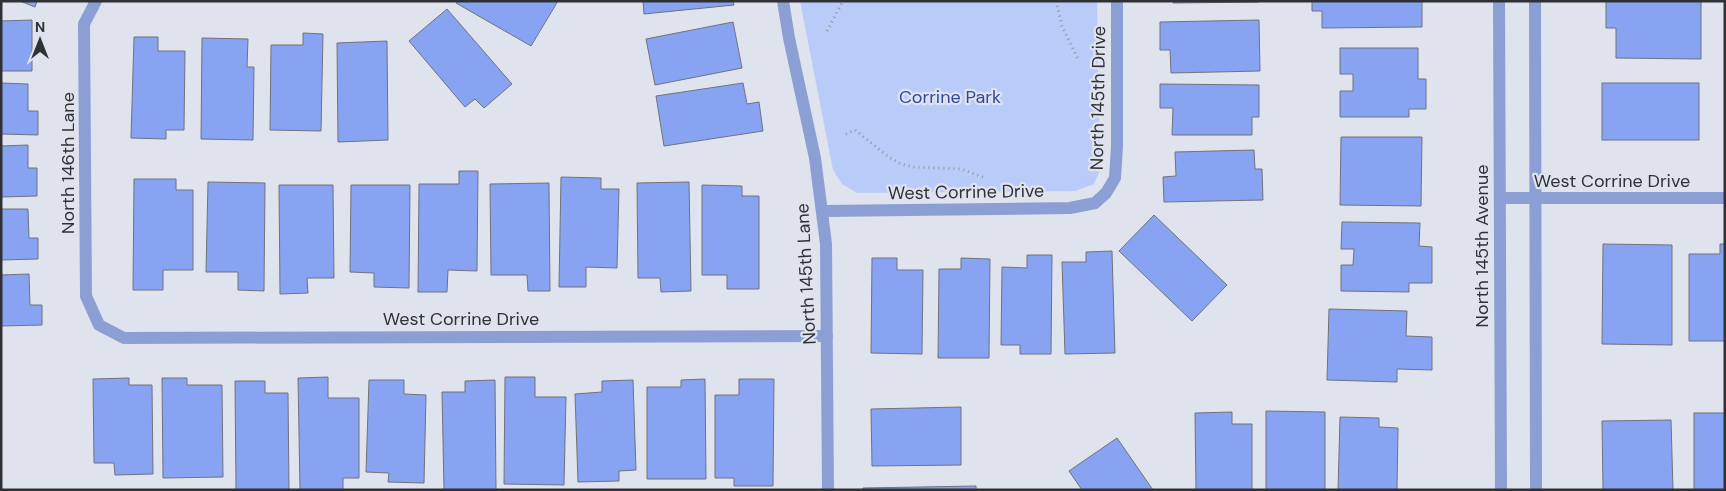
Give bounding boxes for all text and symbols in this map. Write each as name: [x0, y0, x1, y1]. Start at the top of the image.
north arrow: [15, 15, 65, 65]
text: N: [35, 18, 45, 36]
street label: North 145th Drive: [1085, 26, 1111, 170]
park label: Corrine Park: [899, 85, 1001, 109]
street label: North 146th Lane: [56, 92, 80, 234]
street label: North 145th Avenue: [1470, 165, 1494, 327]
street label: West Corrine Drive: [1534, 169, 1690, 193]
street label: West Corrine Drive: [888, 179, 1044, 205]
street label: North 145th Lane: [790, 203, 822, 345]
street label: West Corrine Drive: [383, 307, 539, 331]

